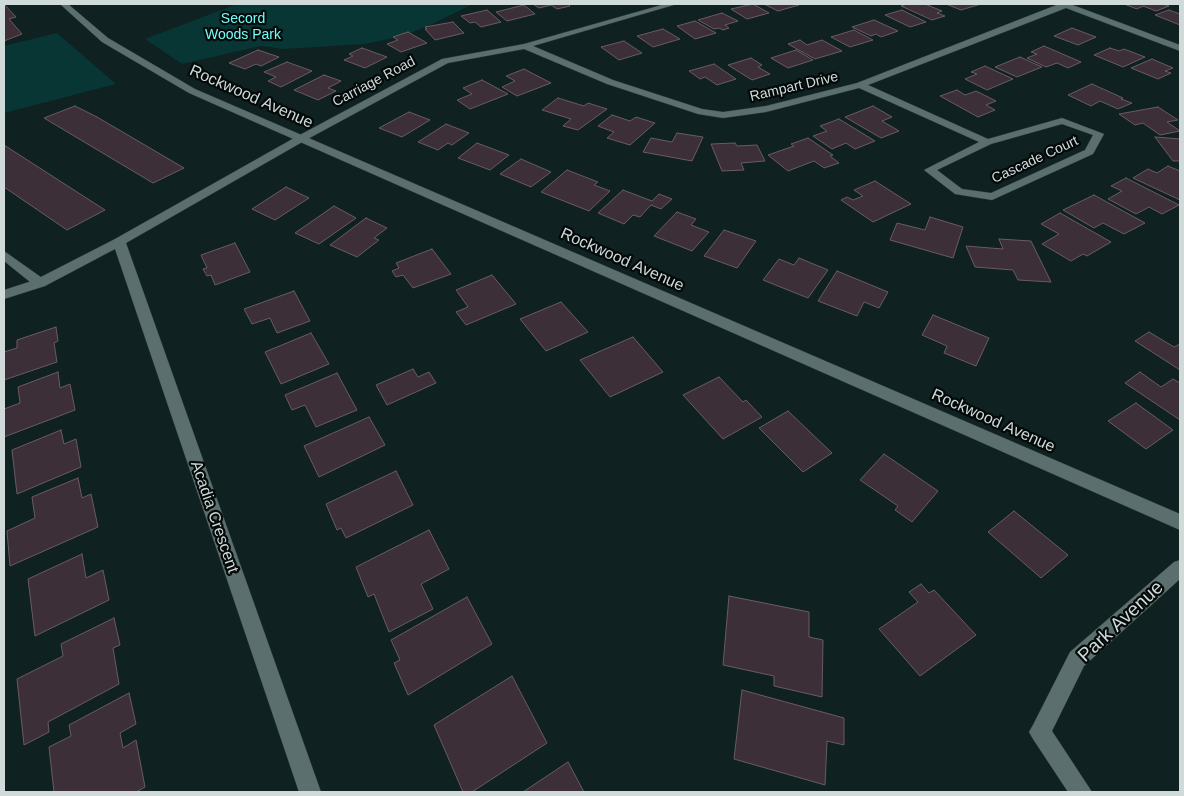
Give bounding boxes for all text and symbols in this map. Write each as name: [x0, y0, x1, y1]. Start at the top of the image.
park label: Secord Woods Park: [205, 11, 281, 44]
street label: Carriage Road: [330, 53, 418, 111]
street label: Rockwood Avenue: [186, 61, 316, 133]
street label: Rampart Drive: [748, 69, 840, 105]
street label: Cascade Court: [989, 133, 1081, 187]
street label: Rockwood Avenue: [557, 224, 687, 296]
street label: Rockwood Avenue: [928, 385, 1058, 457]
street label: Acadia Crescent: [186, 458, 242, 576]
street label: Park Avenue: [1074, 577, 1168, 667]

